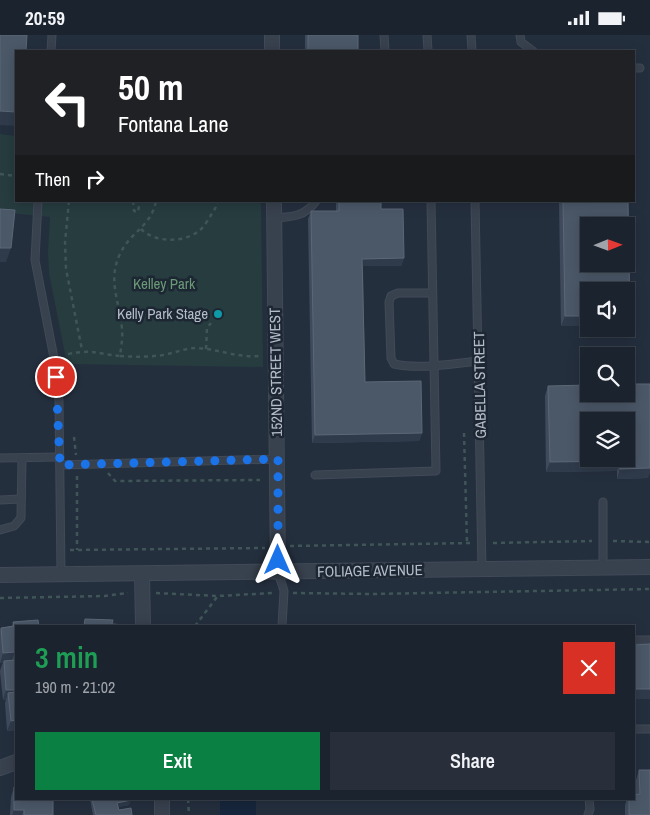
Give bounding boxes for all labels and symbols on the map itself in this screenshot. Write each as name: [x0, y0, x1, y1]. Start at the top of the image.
north arrow: [580, 217, 635, 273]
park label: Kelley Park: [133, 273, 196, 294]
place label: Kelly Park Stage: [117, 303, 208, 324]
street label: 152ND STREET WEST: [264, 307, 287, 437]
marker: Kelly Park Stage: [212, 308, 224, 320]
street label: GABELLA STREET: [468, 331, 491, 439]
pin: [35, 356, 77, 398]
position arrow: [251, 533, 303, 585]
street label: FOLIAGE AVENUE: [317, 559, 423, 582]

